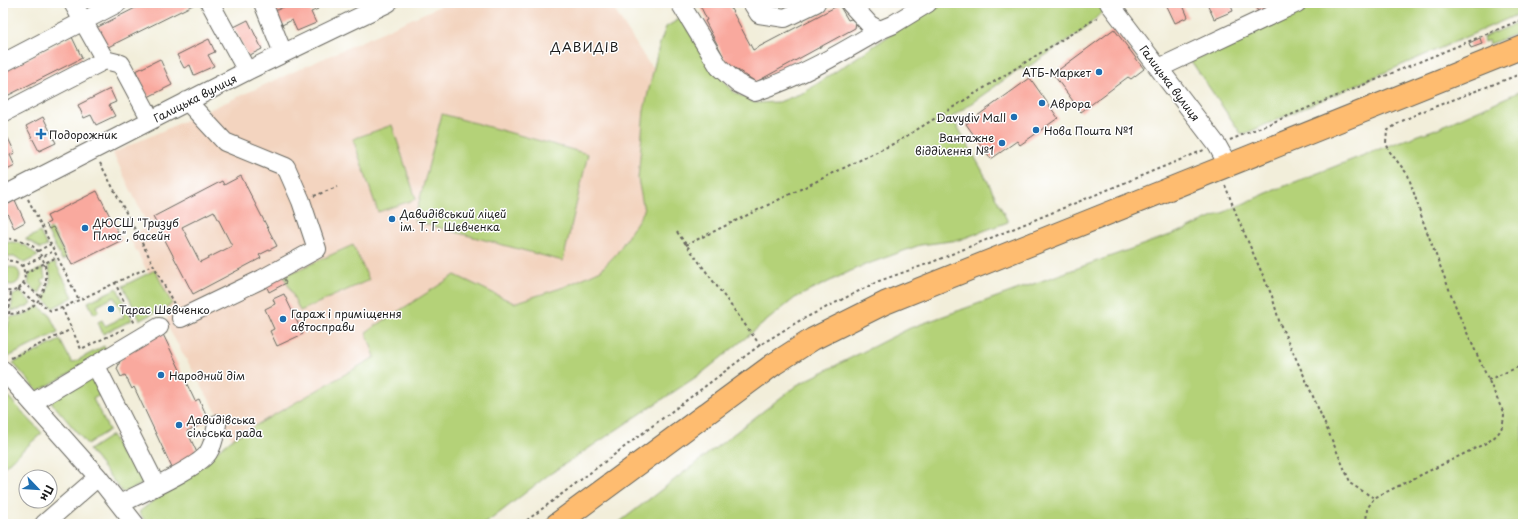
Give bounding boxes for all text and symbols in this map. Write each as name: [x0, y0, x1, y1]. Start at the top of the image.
district label: ДАВИДІВ: [550, 37, 619, 56]
street label: Галицька вулиця: [1136, 41, 1204, 125]
place label: АТБ-Маркет: [1022, 64, 1092, 81]
marker: АТБ-Маркет: [1094, 67, 1104, 77]
street label: Галицька вулиця: [150, 70, 240, 126]
place label: Аврора: [1050, 95, 1091, 112]
marker: Аврора: [1037, 98, 1047, 108]
place label: Davydiv Mall: [936, 109, 1006, 126]
marker: Davydiv Mall: [1009, 112, 1019, 122]
place label: Нова Пошта №1: [1044, 122, 1133, 139]
marker: Нова Пошта №1: [1031, 125, 1041, 135]
place label: Подорожник: [49, 126, 118, 143]
marker: Подорожник: [36, 129, 46, 139]
place label: Вантажне відділення №1: [915, 129, 994, 159]
marker: Вантажне відділення №1: [997, 138, 1007, 148]
place label: Давидівський ліцей ім. Т. Г. Шевченка: [399, 205, 507, 235]
place label: ДЮСШ "Тризуб Плюс", басейн: [92, 214, 179, 244]
marker: Давидівський ліцей ім. Т. Г. Шевченка: [387, 214, 397, 224]
marker: ДЮСШ "Тризуб Плюс", басейн: [80, 223, 90, 233]
place label: Тарас Шевченко: [119, 301, 210, 318]
marker: Тарас Шевченко: [106, 304, 116, 314]
place label: Гараж і приміщення автосправи: [291, 305, 402, 335]
marker: Гараж і приміщення автосправи: [278, 314, 288, 324]
place label: Народний дім: [169, 367, 245, 384]
marker: Народний дім: [156, 370, 166, 380]
place label: Давидівська сільська рада: [186, 411, 262, 441]
marker: Давидівська сільська рада: [174, 420, 184, 430]
north arrow: [18, 469, 58, 509]
text: Пн: [36, 483, 59, 504]

